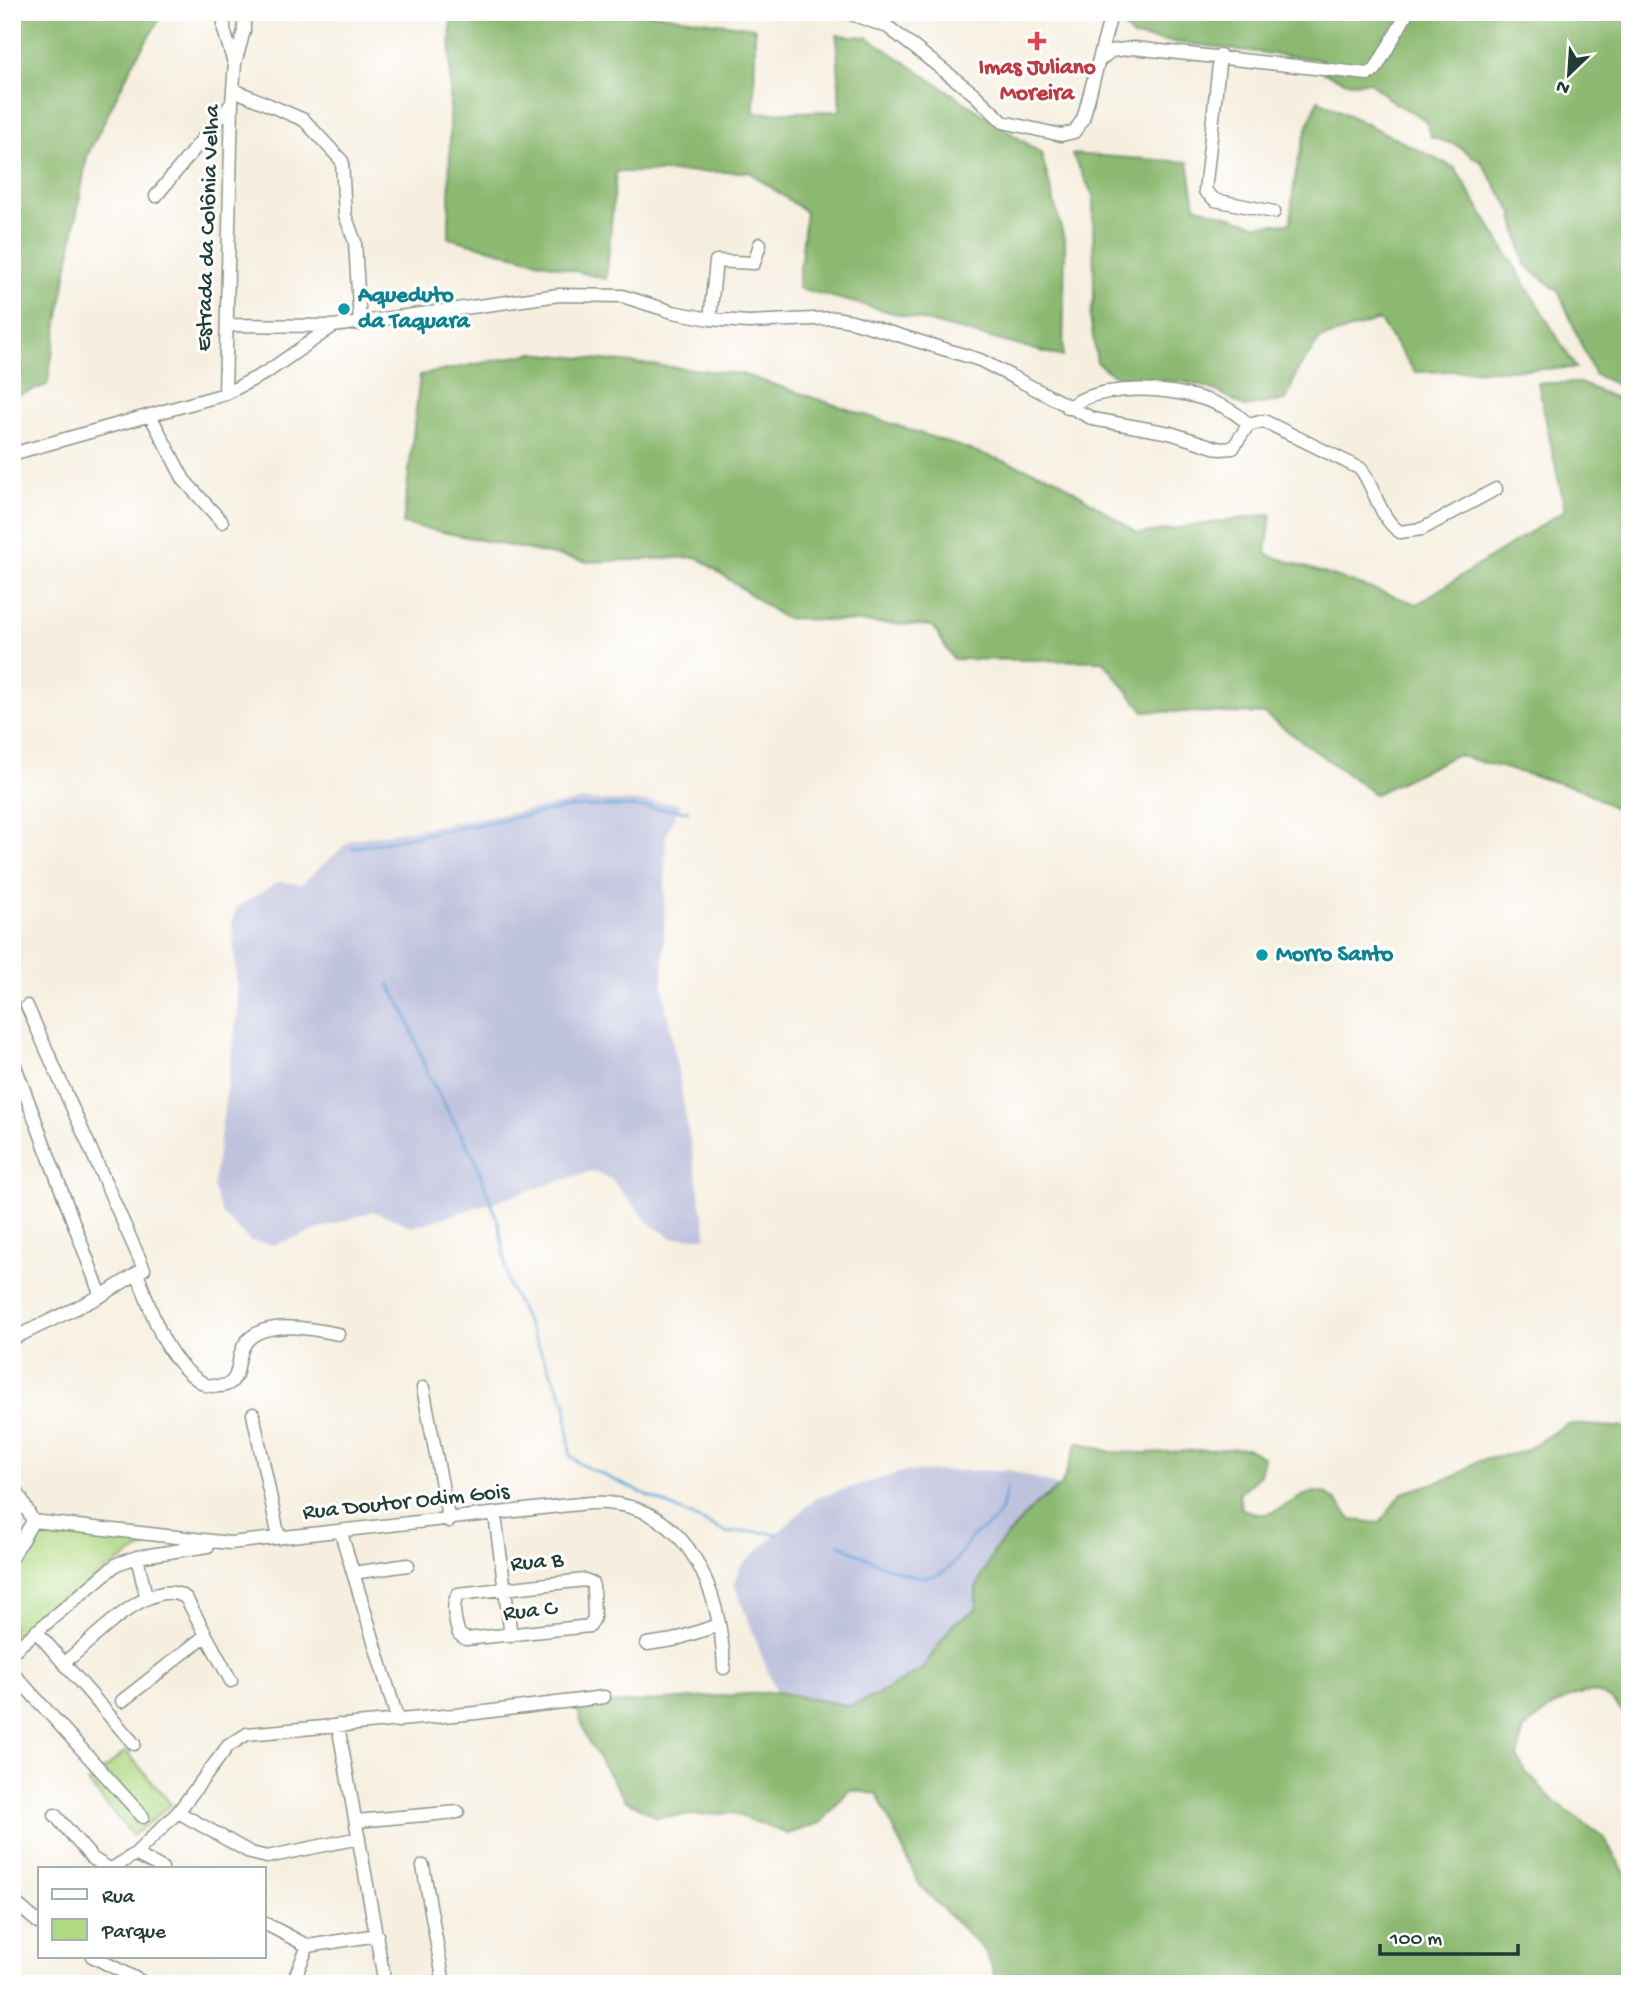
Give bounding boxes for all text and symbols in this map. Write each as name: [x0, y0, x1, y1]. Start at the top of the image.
marker: Imas Juliano Moreira: [1027, 31, 1047, 51]
north arrow: [1534, 38, 1604, 108]
place label: Imas Juliano Moreira: [978, 55, 1096, 108]
text: N: [1553, 73, 1574, 99]
street label: Estrada da Colônia Velha: [191, 103, 227, 352]
place label: Aqueduto da Taquara: [357, 283, 471, 336]
marker: Aqueduto da Taquara: [336, 301, 352, 317]
place label: Morro Santo: [1276, 942, 1393, 969]
marker: Morro Santo: [1254, 947, 1270, 963]
street label: Rua Doutor Odim Gois: [301, 1479, 511, 1527]
street label: Rua B: [510, 1547, 566, 1579]
street label: Rua C: [502, 1596, 560, 1628]
legend: [38, 1867, 266, 1958]
text: Rua: [102, 1886, 136, 1911]
scale bar: [1380, 1912, 1518, 1956]
text: Parque: [101, 1921, 167, 1946]
text: 100 m: [1389, 1928, 1442, 1953]

